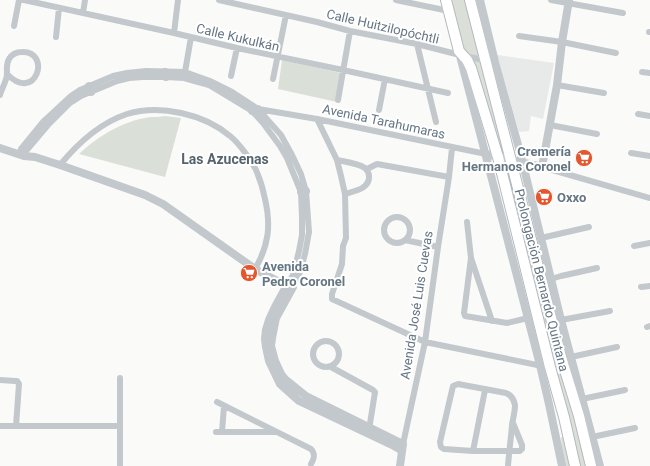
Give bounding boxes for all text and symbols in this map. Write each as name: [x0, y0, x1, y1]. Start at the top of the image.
street label: Calle Huitzilopóchtli: [325, 6, 441, 47]
street label: Calle Kukulkán: [195, 21, 281, 54]
street label: Avenida Tarahumaras: [321, 101, 447, 142]
place label: Cremería Hermanos Coronel: [462, 144, 571, 174]
supermarket icon: Cremería Hermanos Coronel: [574, 148, 594, 168]
district label: Las Azucenas: [181, 151, 269, 167]
street label: Prolongación Bernardo Quintana: [512, 187, 572, 373]
supermarket icon: Oxxo: [534, 187, 554, 207]
place label: Oxxo: [557, 190, 586, 205]
street label: Avenida José Luis Cuevas: [397, 230, 436, 380]
place label: Avenida Pedro Coronel: [262, 259, 345, 289]
supermarket icon: Avenida Pedro Coronel: [239, 263, 259, 283]

